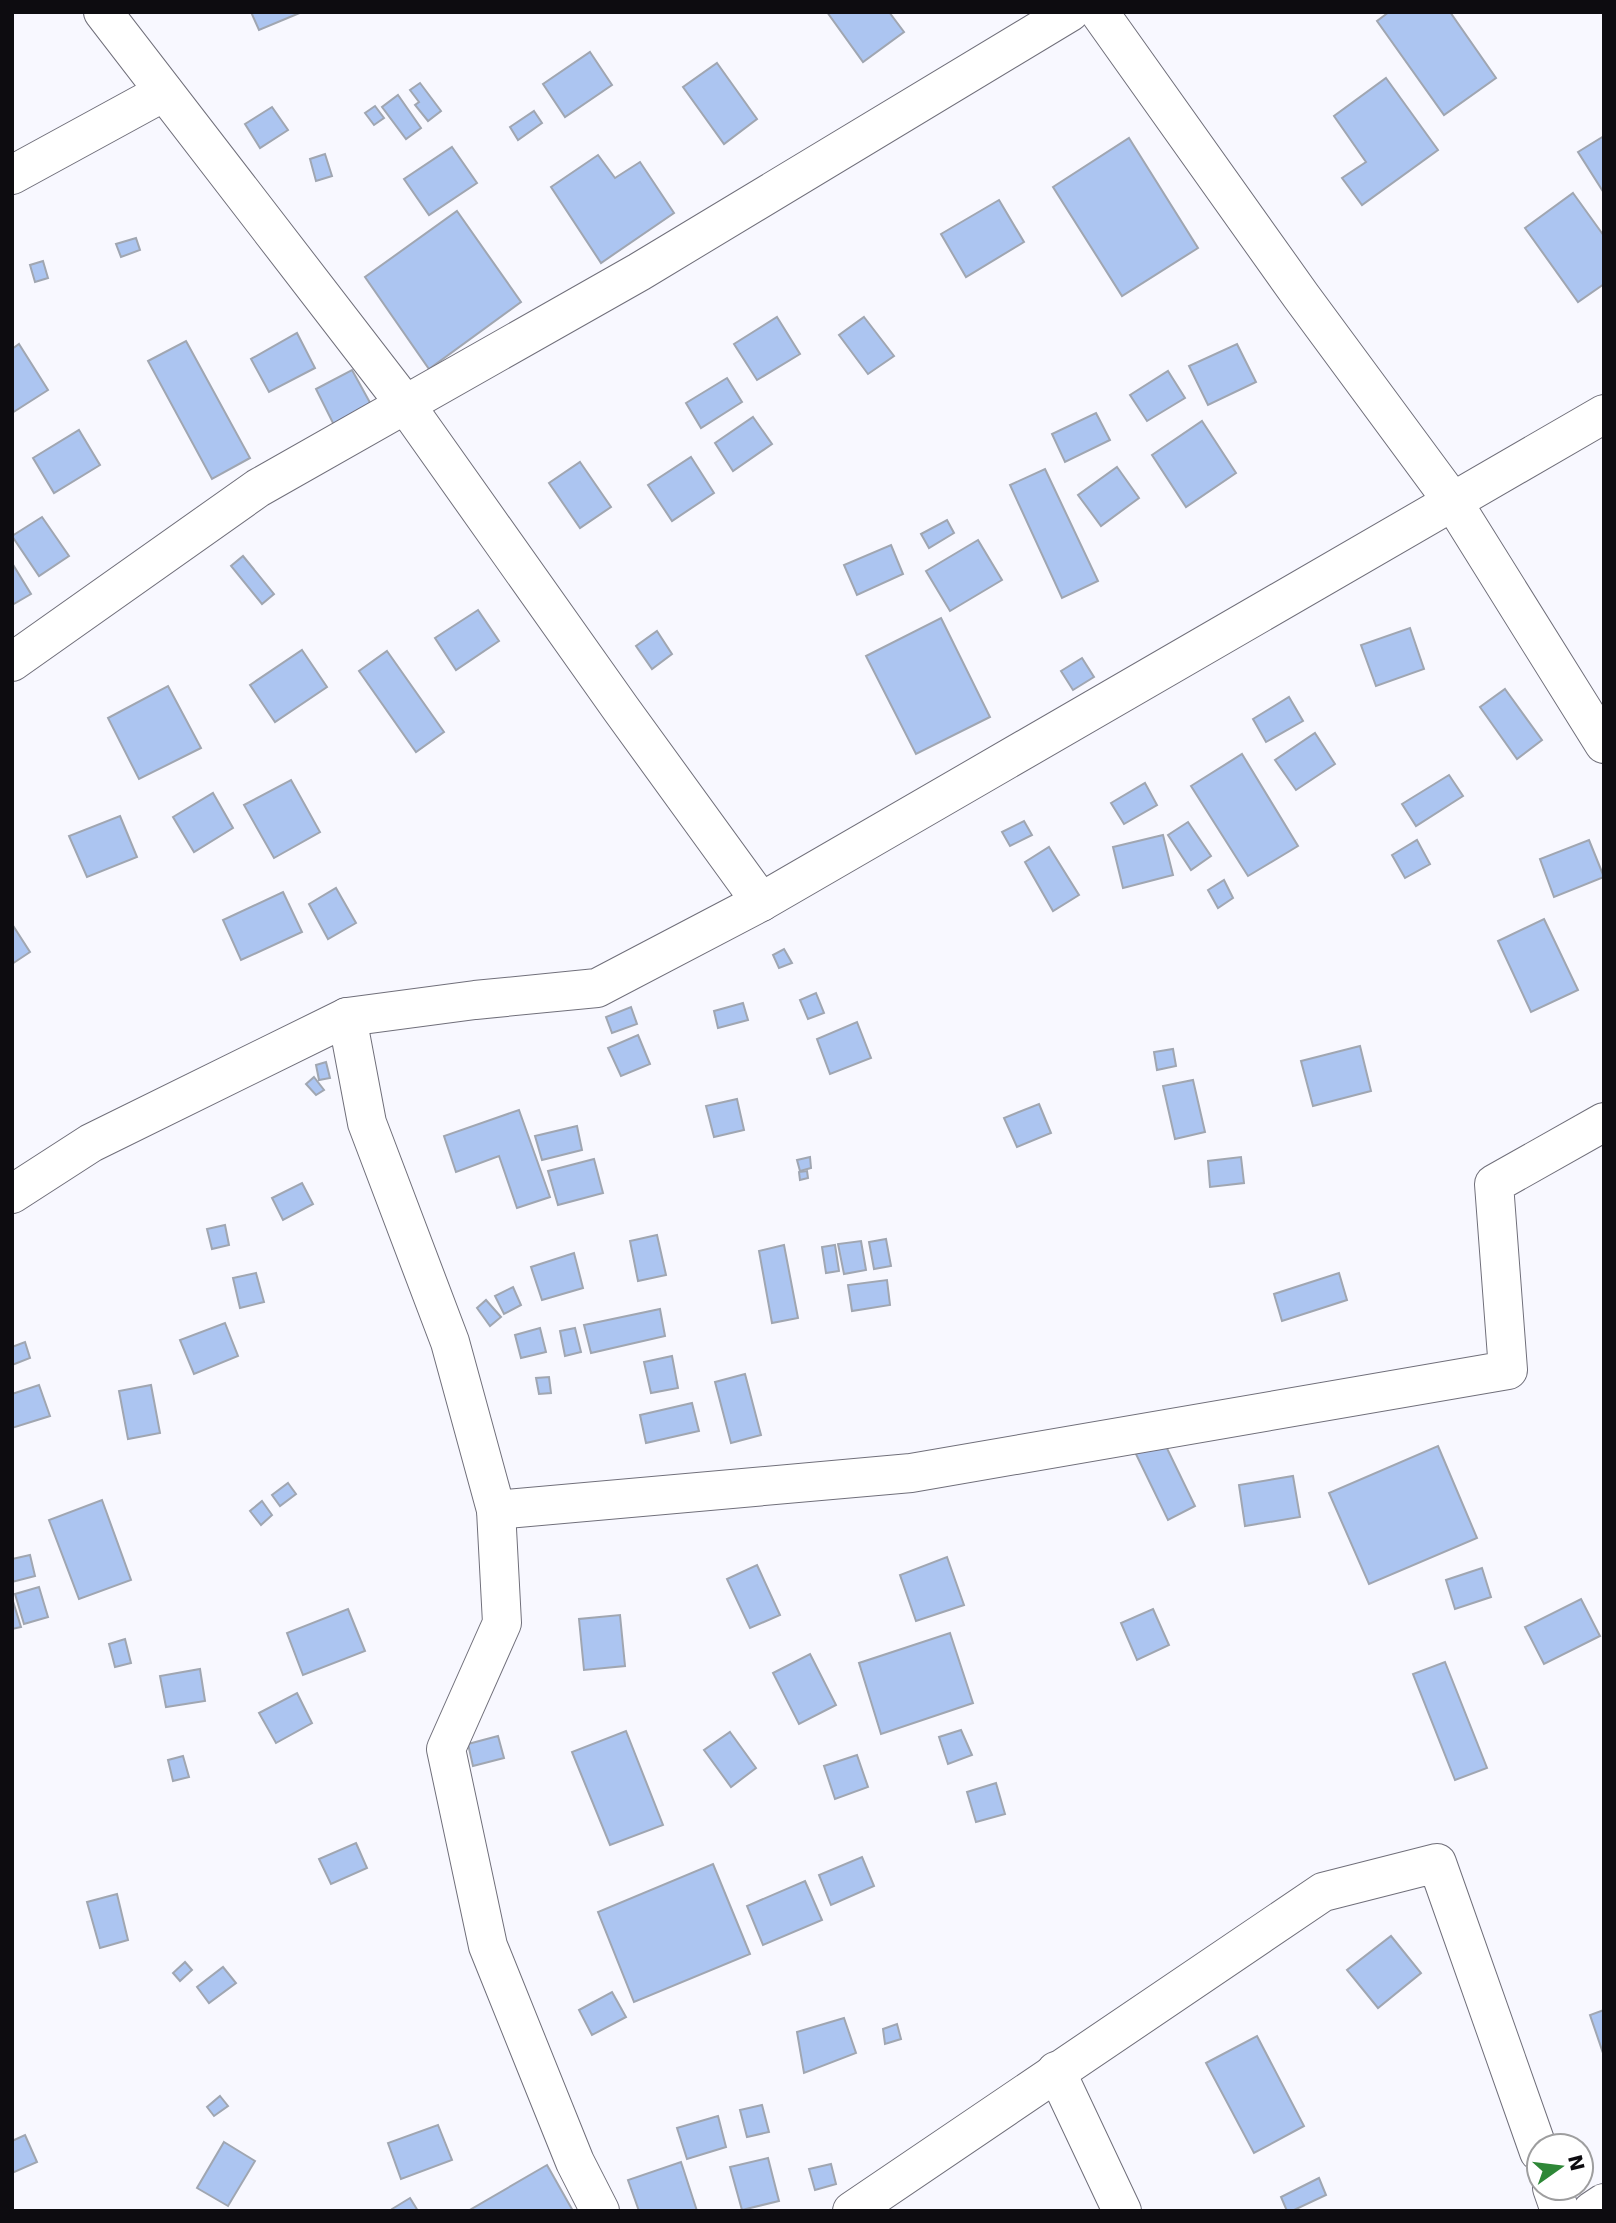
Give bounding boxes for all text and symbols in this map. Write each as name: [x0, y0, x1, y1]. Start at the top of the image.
north arrow: [1525, 2132, 1595, 2202]
text: N: [1564, 2153, 1589, 2173]

